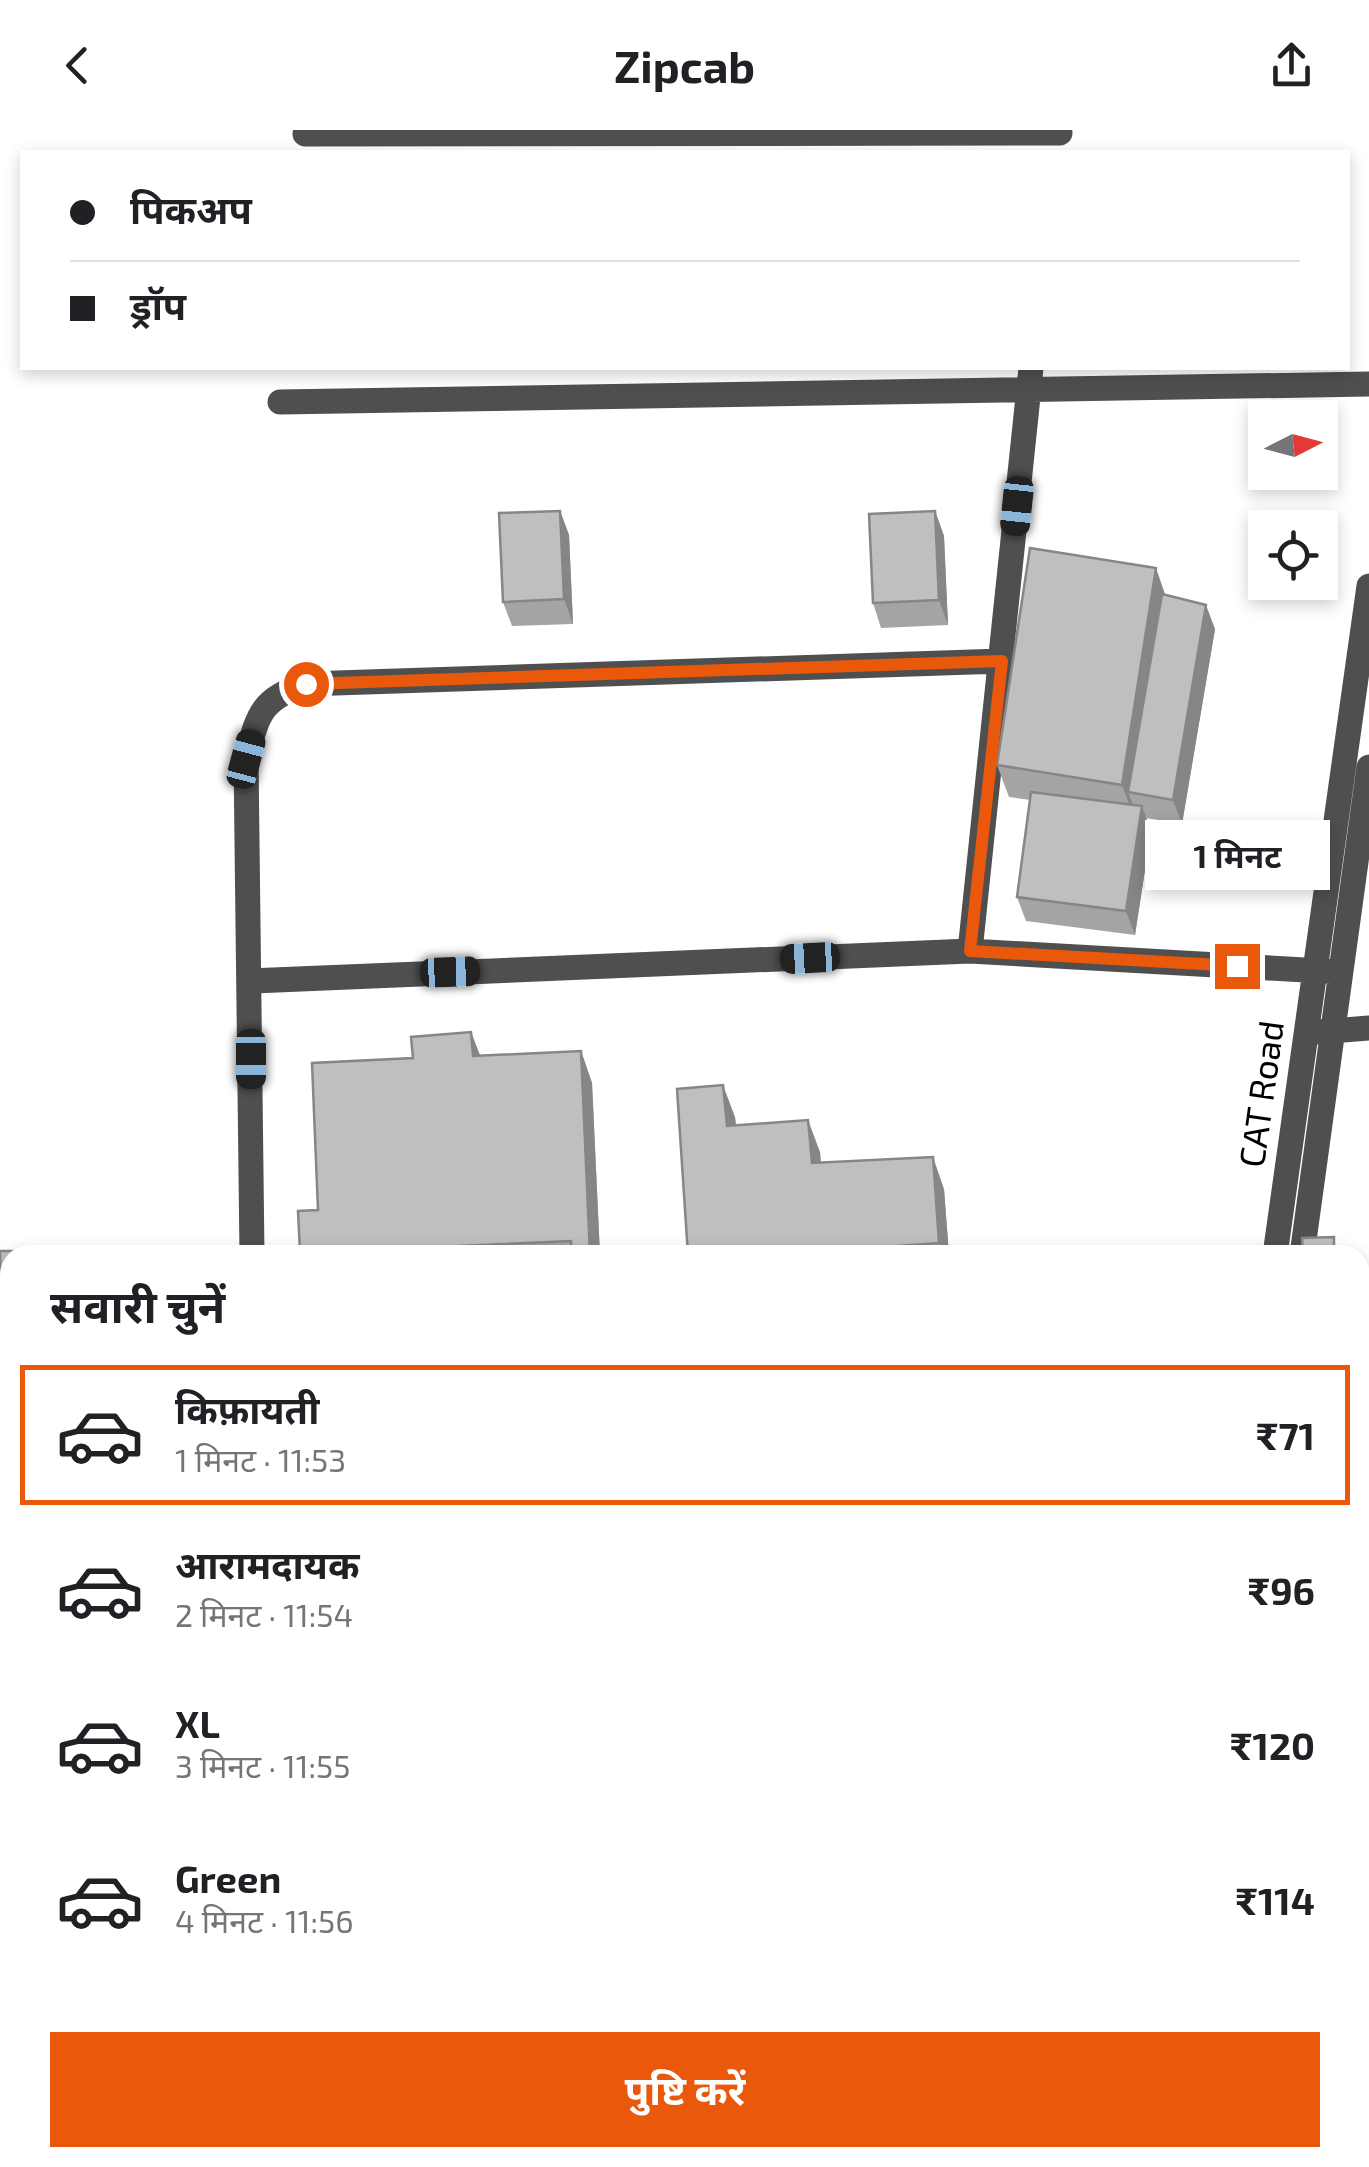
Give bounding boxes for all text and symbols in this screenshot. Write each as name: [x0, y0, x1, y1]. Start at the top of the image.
icon: back: [50, 38, 105, 93]
text: Zipcab: [614, 38, 755, 92]
icon: share: [1264, 38, 1319, 93]
text: पिकअप: [130, 186, 252, 232]
text: ड्रॉप: [130, 282, 186, 328]
north arrow: [1248, 400, 1338, 490]
map controls: [1248, 400, 1338, 600]
car: [999, 475, 1035, 537]
button: locate: [1248, 510, 1338, 600]
route start: [284, 662, 329, 707]
car: [224, 726, 268, 792]
callout: 1 मिनट: [1144, 821, 1330, 891]
text: 1 मिनट: [1194, 836, 1281, 874]
car: [779, 941, 841, 975]
route end: [1215, 944, 1260, 989]
car: [419, 956, 481, 988]
street label: CAT Road: [1229, 1018, 1291, 1170]
car: [236, 1029, 266, 1089]
text: सवारी चुनें: [50, 1278, 225, 1332]
text: किफ़ायती: [175, 1386, 319, 1432]
icon: car: [55, 1390, 145, 1480]
text: ₹71: [1256, 1412, 1315, 1458]
text: 1 मिनट · 11:53: [175, 1440, 346, 1478]
text: आरामदायक: [175, 1541, 359, 1587]
icon: car: [55, 1545, 145, 1635]
text: ₹96: [1248, 1567, 1315, 1613]
text: 2 मिनट · 11:54: [175, 1595, 353, 1633]
icon: car: [55, 1700, 145, 1790]
text: XL: [175, 1700, 220, 1746]
text: ₹120: [1230, 1722, 1315, 1768]
text: 3 मिनट · 11:55: [175, 1746, 350, 1784]
icon: car: [55, 1855, 145, 1945]
text: Green: [175, 1855, 281, 1901]
text: ₹114: [1236, 1877, 1315, 1923]
text: 4 मिनट · 11:56: [175, 1901, 353, 1939]
button: पुष्टि करें: [50, 2032, 1320, 2147]

